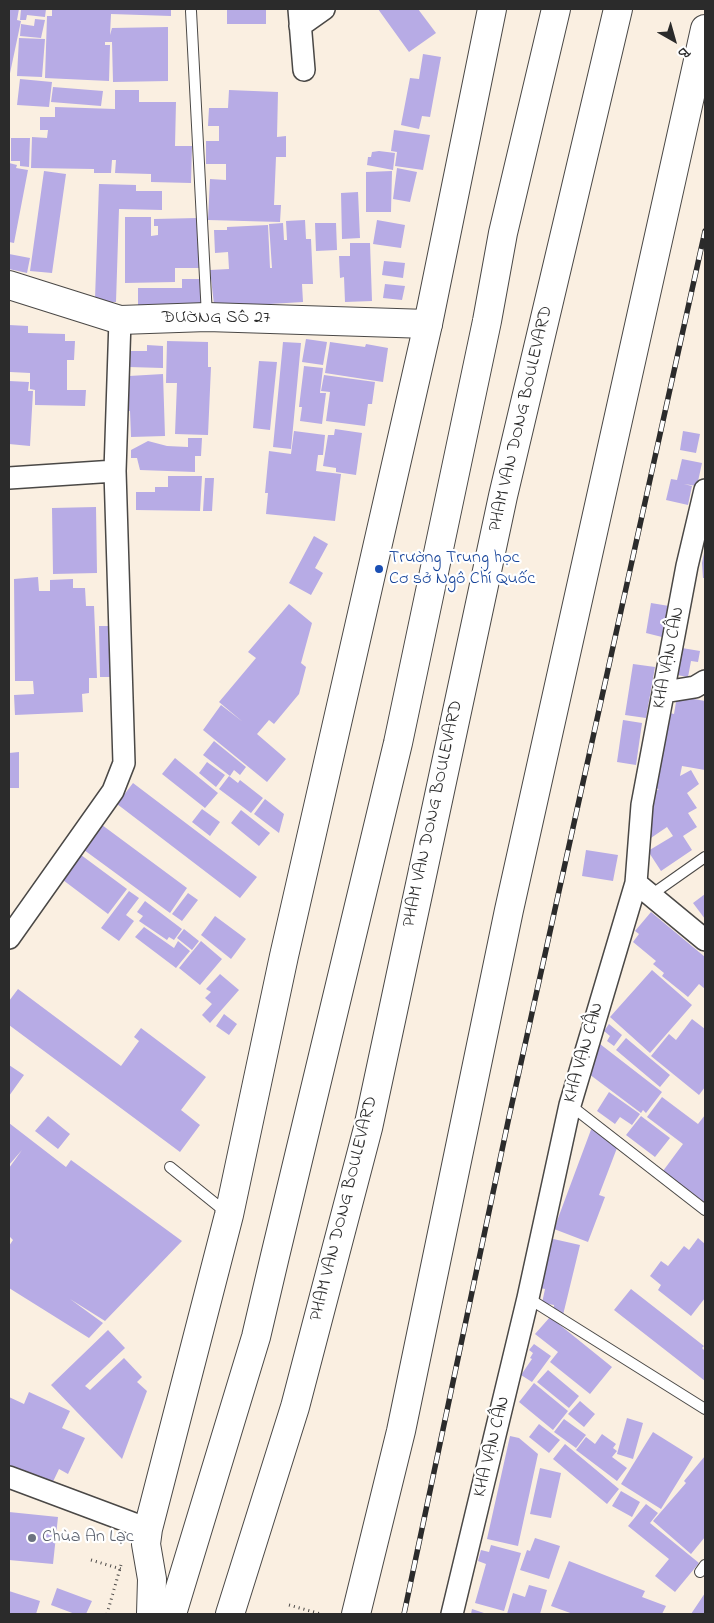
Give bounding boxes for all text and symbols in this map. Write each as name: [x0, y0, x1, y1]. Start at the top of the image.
north arrow: [649, 15, 699, 65]
text: B: [673, 41, 694, 63]
street label: PHAM VAN DONG BOULEVARD: [485, 304, 559, 534]
street label: ĐƯỜNG SỐ 27: [162, 308, 270, 330]
place label: Trường Trung học Cơ sở Ngô Chí Quốc: [389, 548, 535, 590]
marker: Trường Trung học Cơ sở Ngô Chí Quốc: [373, 563, 385, 575]
street label: KHA VẠN CÂN: [650, 605, 690, 711]
street label: PHAM VAN DONG BOULEVARD: [399, 699, 469, 929]
street label: KHA VẠN CÂN: [560, 1000, 610, 1106]
street label: PHAM VAN DONG BOULEVARD: [307, 1094, 383, 1324]
street label: KHA VẠN CÂN: [470, 1394, 516, 1500]
place label: Chùa An Lạc: [42, 1527, 134, 1549]
marker: Chùa An Lạc: [26, 1532, 38, 1544]

